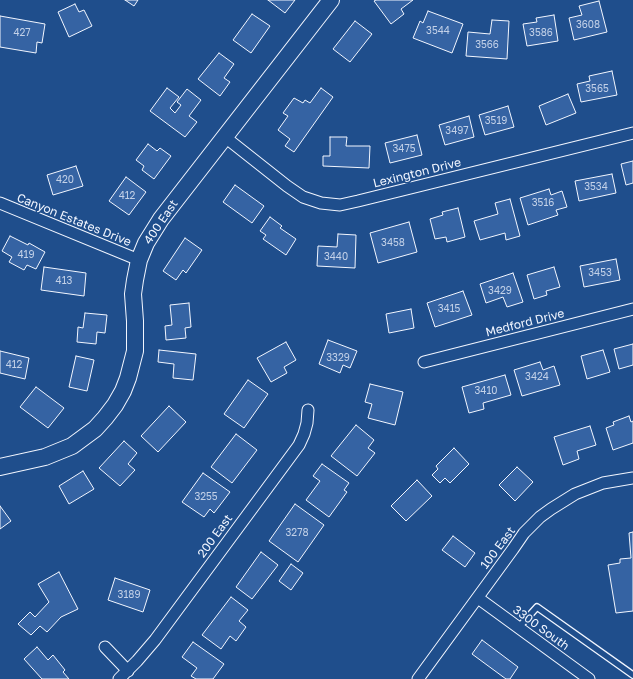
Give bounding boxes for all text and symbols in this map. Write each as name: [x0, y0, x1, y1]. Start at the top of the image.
house number: 3608: [576, 19, 600, 31]
house number: 3544: [426, 25, 450, 37]
house number: 427: [13, 27, 31, 39]
house number: 3586: [529, 27, 553, 39]
house number: 3566: [475, 39, 499, 51]
house number: 3565: [585, 83, 609, 95]
house number: 3519: [485, 115, 507, 127]
house number: 3497: [445, 125, 469, 137]
house number: 3475: [392, 143, 416, 155]
street label: Lexington Drive: [372, 155, 462, 191]
house number: 420: [56, 174, 74, 186]
house number: 3534: [584, 181, 608, 193]
street label: Canyon Estates Drive: [15, 190, 133, 250]
house number: 412: [119, 190, 135, 202]
street label: 400 East: [141, 197, 181, 247]
house number: 3516: [532, 197, 554, 209]
house number: 3458: [381, 237, 405, 249]
house number: 419: [18, 249, 34, 261]
house number: 3440: [324, 251, 348, 263]
house number: 3453: [588, 267, 612, 279]
house number: 413: [56, 275, 72, 287]
house number: 3429: [488, 285, 512, 297]
house number: 3415: [438, 303, 460, 315]
street label: Medford Drive: [484, 306, 566, 340]
house number: 3329: [326, 352, 350, 364]
house number: 412: [6, 359, 22, 371]
house number: 3424: [525, 371, 549, 383]
house number: 3410: [475, 385, 497, 397]
house number: 3255: [194, 491, 218, 503]
street label: 200 East: [194, 512, 236, 560]
street label: 100 East: [478, 524, 518, 572]
house number: 3278: [285, 527, 309, 539]
house number: 3189: [118, 589, 140, 601]
street label: 3300 South: [510, 603, 572, 653]

